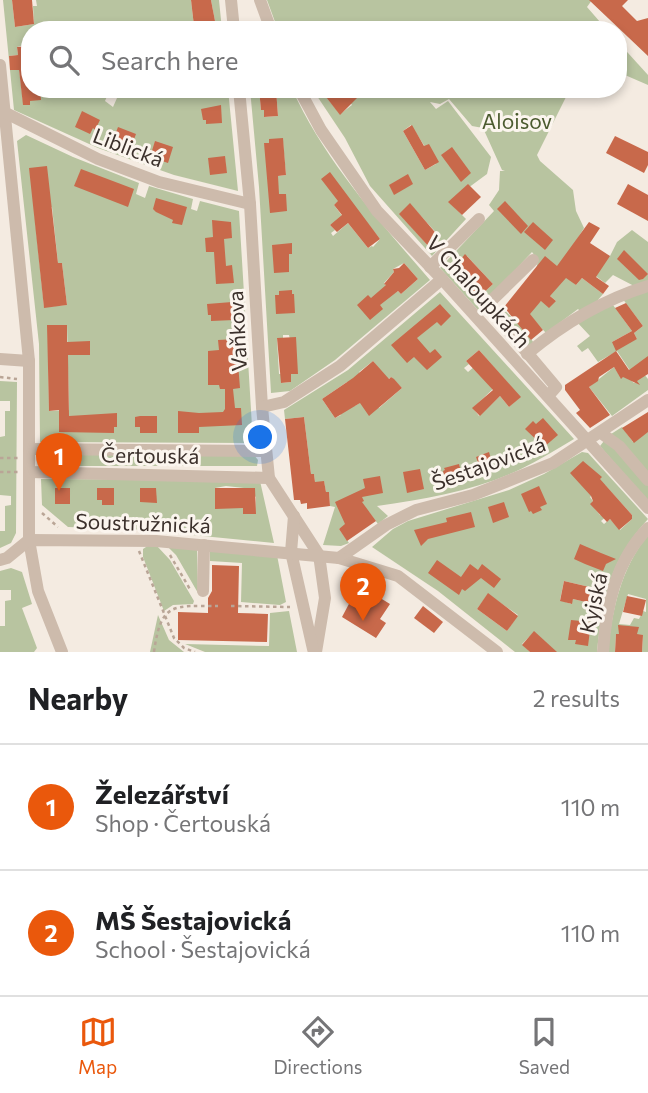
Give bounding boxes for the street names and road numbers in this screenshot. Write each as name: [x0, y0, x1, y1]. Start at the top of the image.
street label: Liblická: [90, 122, 167, 171]
street label: V Chaloupkách: [422, 230, 536, 352]
street label: Vaňkova: [222, 290, 251, 372]
street label: Šestajovická: [428, 431, 549, 495]
street label: Čertouská: [101, 441, 199, 468]
street label: Soustružnická: [75, 508, 211, 537]
street label: Kyjská: [573, 570, 612, 635]

